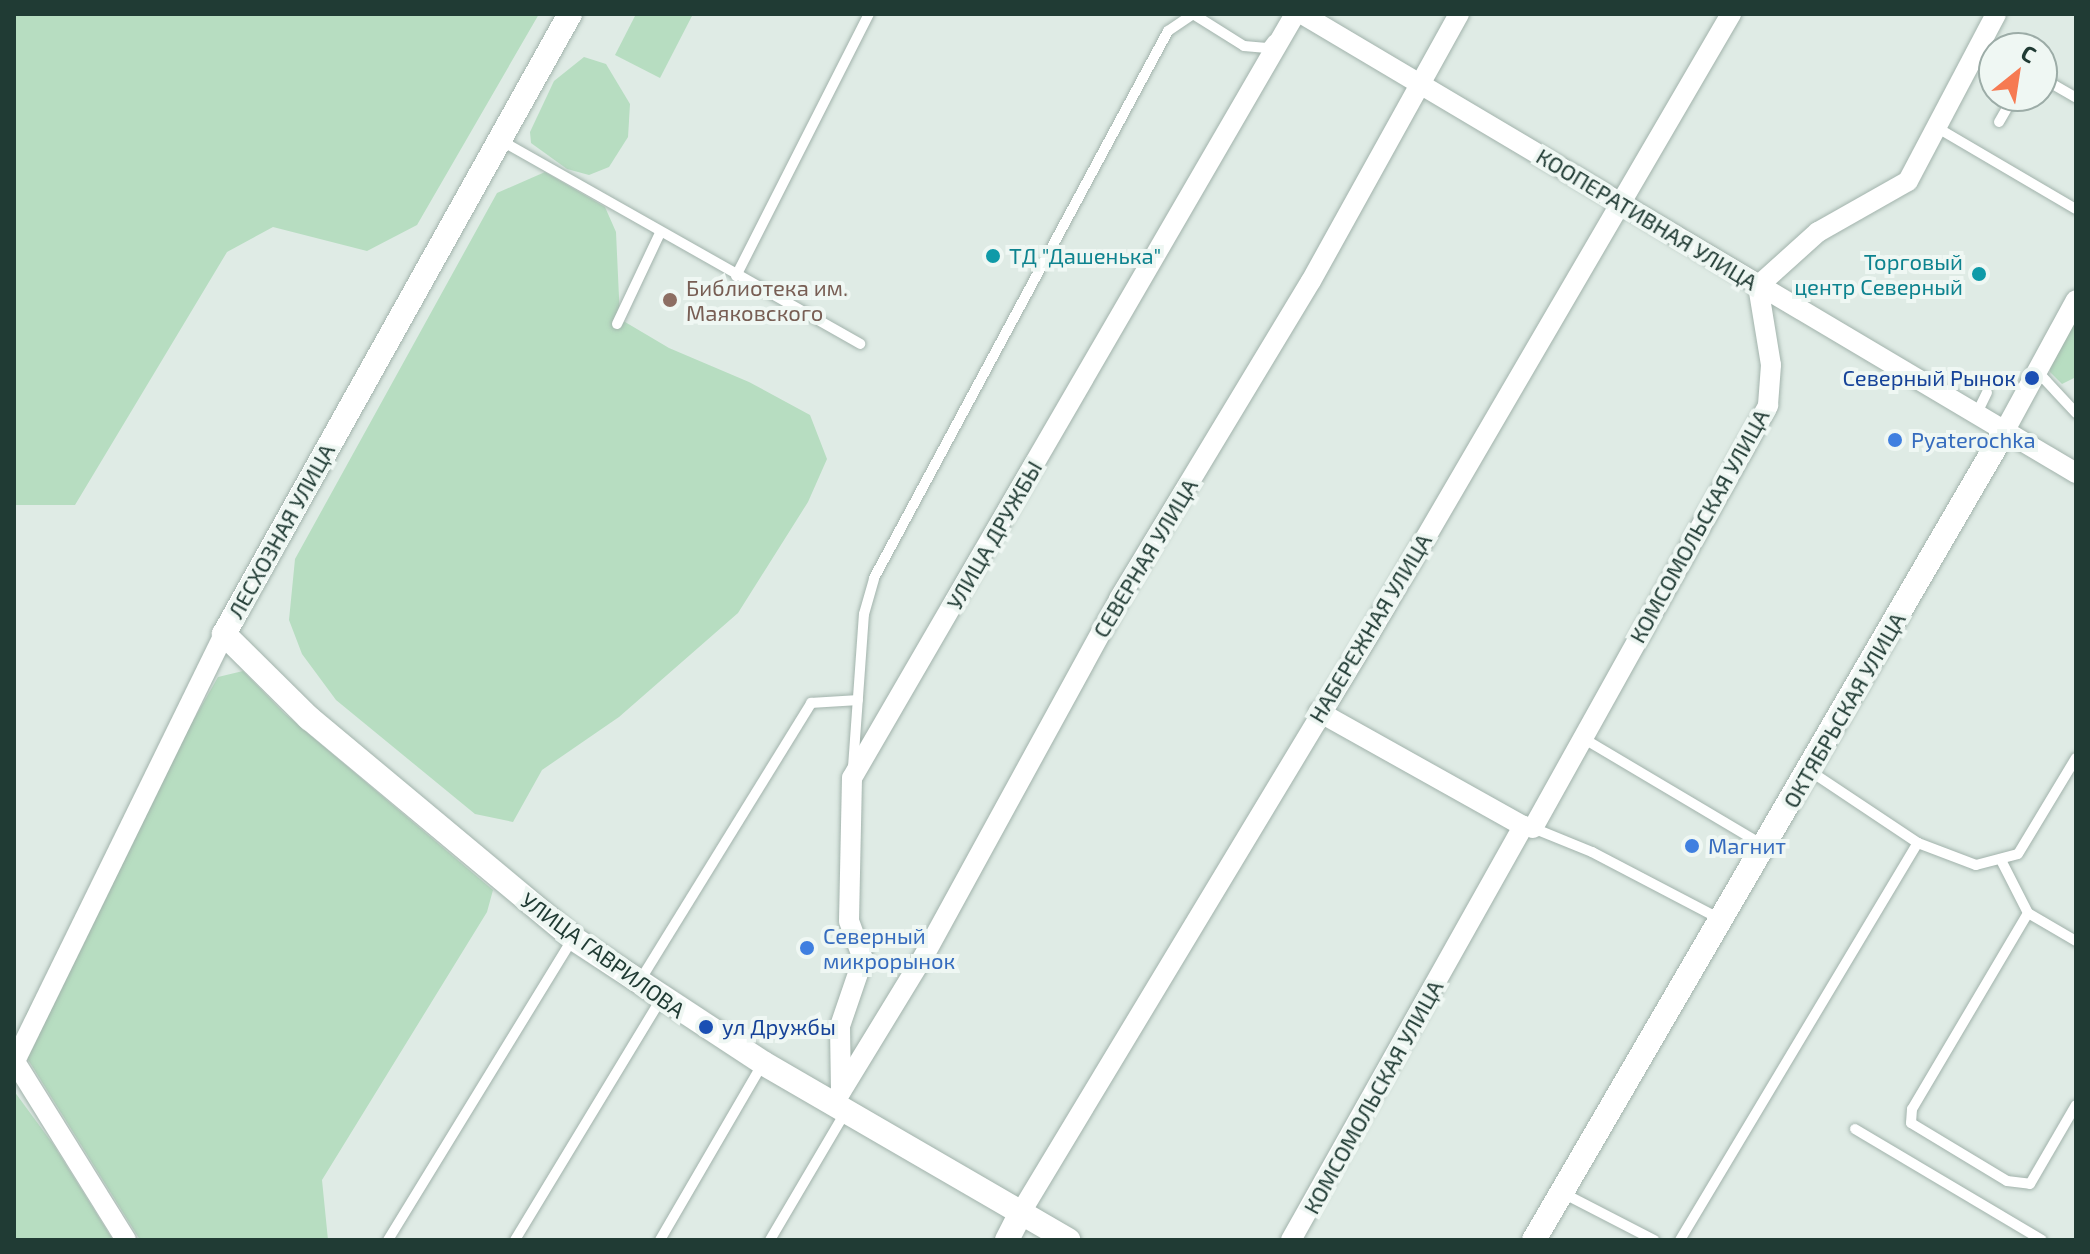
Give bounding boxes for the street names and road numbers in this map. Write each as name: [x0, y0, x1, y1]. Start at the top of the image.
street label: КООПЕРАТИВНАЯ УЛИЦА: [1532, 143, 1762, 295]
street label: КОМСОМОЛЬСКАЯ УЛИЦА: [1624, 405, 1774, 647]
street label: ЛЕСХОЗНАЯ УЛИЦА: [222, 439, 340, 623]
street label: УЛИЦА ДРУЖБЫ: [941, 456, 1047, 614]
street label: СЕВЕРНАЯ УЛИЦА: [1087, 474, 1203, 642]
street label: НАБЕРЕЖНАЯ УЛИЦА: [1303, 529, 1437, 727]
street label: ОКТЯБРЬСКАЯ УЛИЦА: [1777, 608, 1911, 812]
street label: УЛИЦА ГАВРИЛОВА: [516, 887, 690, 1023]
street label: КОМСОМОЛЬСКАЯ УЛИЦА: [1298, 976, 1448, 1218]

